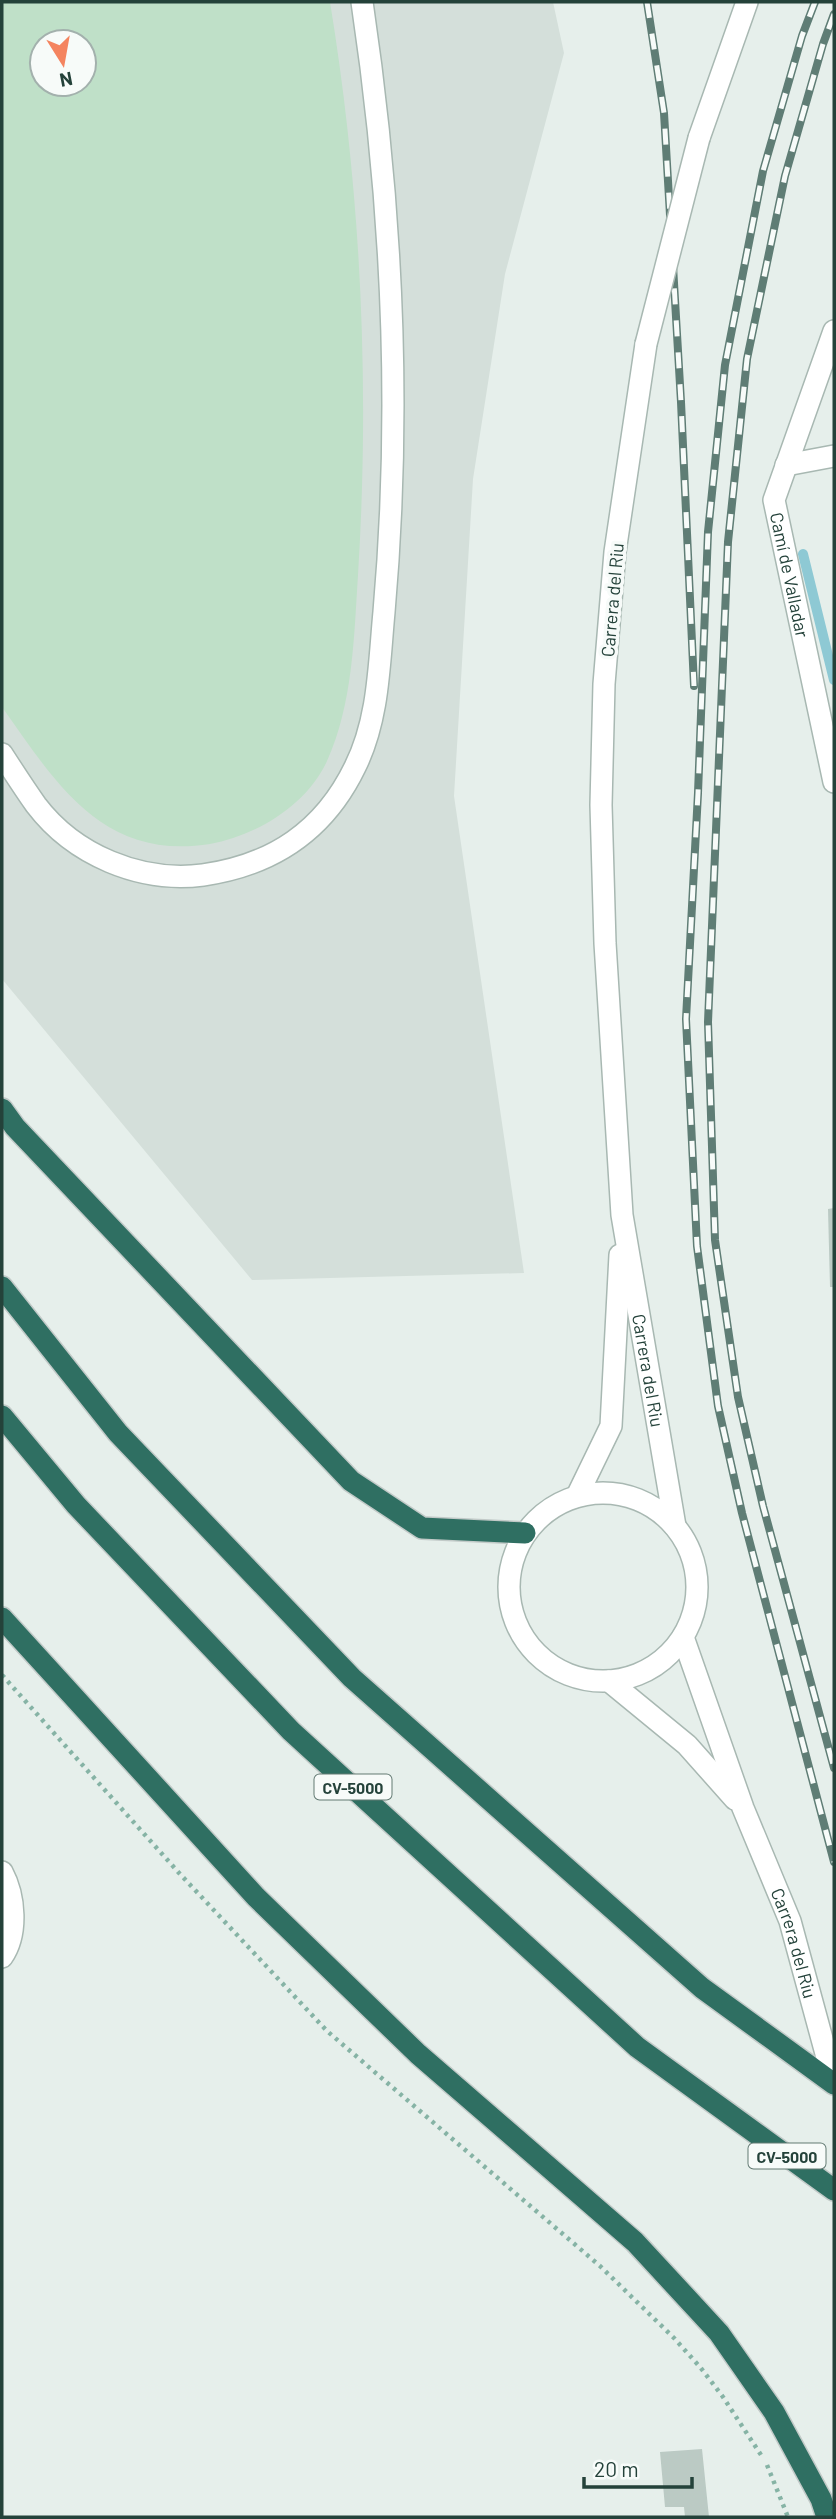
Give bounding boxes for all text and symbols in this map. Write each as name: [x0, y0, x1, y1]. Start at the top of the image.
north arrow: [28, 28, 98, 98]
text: N: [58, 68, 75, 93]
street label: Camí de Valladar: [766, 510, 814, 640]
street label: Carrera del Riu: [596, 542, 628, 658]
street label: Carrera del Riu: [628, 1312, 669, 1429]
road number: CV-5000: [314, 1774, 392, 1800]
street label: Carrera del Riu: [766, 1885, 821, 2001]
road number: CV-5000: [748, 2144, 826, 2168]
scale bar: [584, 2446, 692, 2490]
text: 20 m: [594, 2456, 639, 2481]

